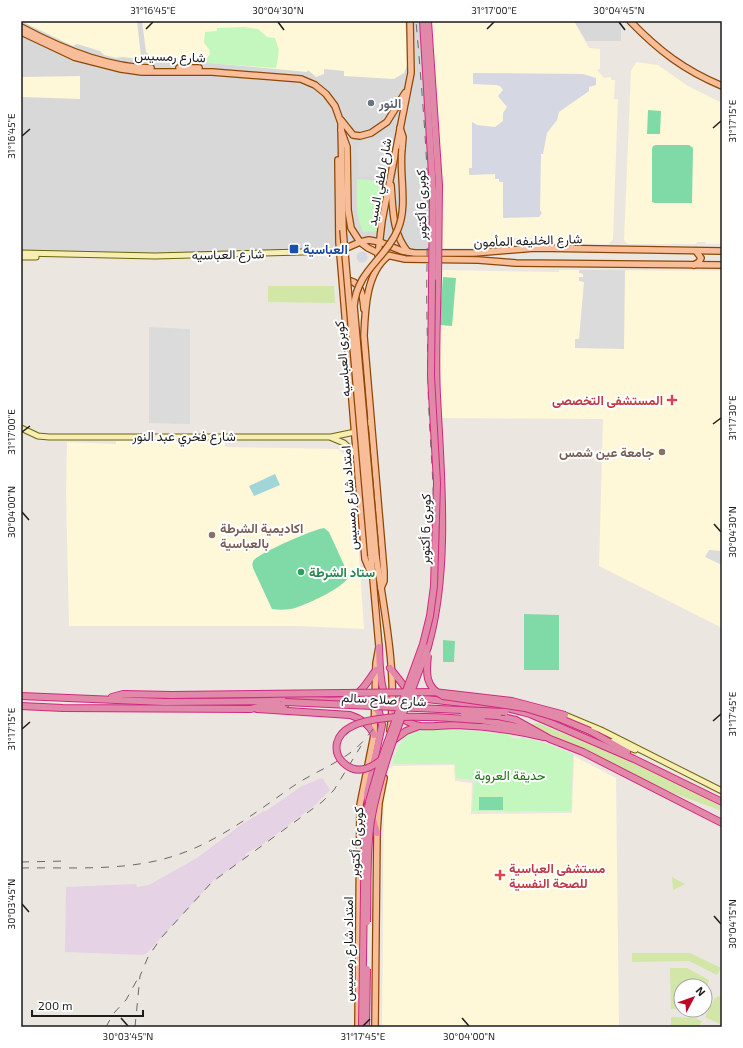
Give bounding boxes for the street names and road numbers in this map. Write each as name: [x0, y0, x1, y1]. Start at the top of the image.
street label: شارع رمسيس: [134, 47, 206, 67]
street label: شارع لطفي السيد: [363, 137, 398, 228]
street label: كوبرى 6 أكتوبر: [412, 169, 431, 242]
street label: شارع الخليفه المأمون: [473, 230, 583, 252]
street label: شارع العباسيه: [191, 245, 265, 265]
street label: كوبرى العباسيه: [331, 320, 354, 398]
street label: شارع فخري عبد النور: [131, 428, 236, 447]
street label: امتداد شارع رمسيس: [337, 445, 363, 551]
street label: كوبرى 6 أكتوبر: [416, 493, 435, 566]
street label: شارع صلاح سالم: [341, 689, 427, 711]
street label: كوبرى 6 أكتوبر: [345, 806, 367, 879]
street label: امتداد شارع رمسيس: [340, 897, 358, 1001]

